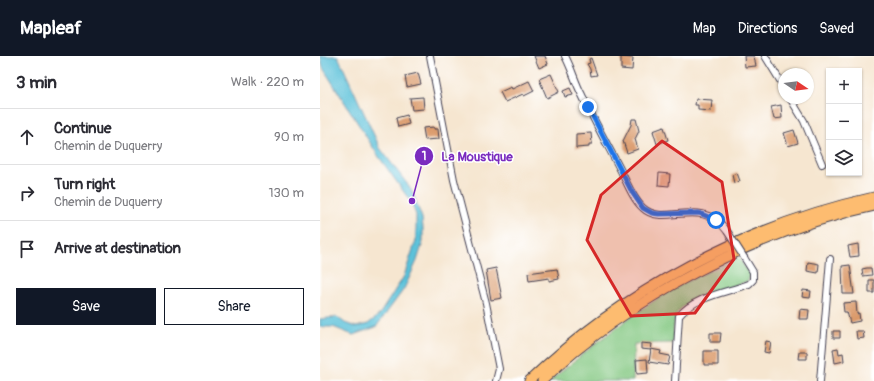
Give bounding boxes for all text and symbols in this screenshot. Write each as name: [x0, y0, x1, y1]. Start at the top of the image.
text: Mapleaf: [20, 16, 82, 40]
text: Map: [693, 20, 716, 37]
text: Directions: [738, 20, 797, 37]
text: Saved: [819, 20, 854, 37]
north arrow: [778, 68, 814, 104]
map controls: [826, 68, 862, 176]
button: +: [826, 68, 862, 104]
text: 3 min: [16, 72, 57, 93]
text: Walk · 220 m: [231, 74, 304, 90]
route end: [579, 98, 597, 116]
button: −: [826, 104, 862, 140]
text: Continue: [54, 119, 112, 138]
icon: ahead: [16, 126, 38, 148]
text: 90 m: [274, 129, 304, 145]
text: Chemin de Duquerry: [54, 138, 162, 154]
button: layers: [826, 140, 862, 176]
callout: La Moustique: [414, 144, 521, 169]
text: 1: [422, 149, 426, 164]
text: La Moustique: [441, 149, 513, 165]
text: Turn right: [54, 175, 115, 194]
icon: right: [16, 182, 38, 204]
text: 130 m: [268, 185, 304, 201]
text: Chemin de Duquerry: [54, 194, 162, 210]
route start: [707, 211, 725, 229]
icon: arrive: [16, 238, 38, 260]
text: Arrive at destination: [54, 239, 181, 258]
button: Save: [16, 288, 156, 325]
button: Share: [164, 288, 304, 325]

